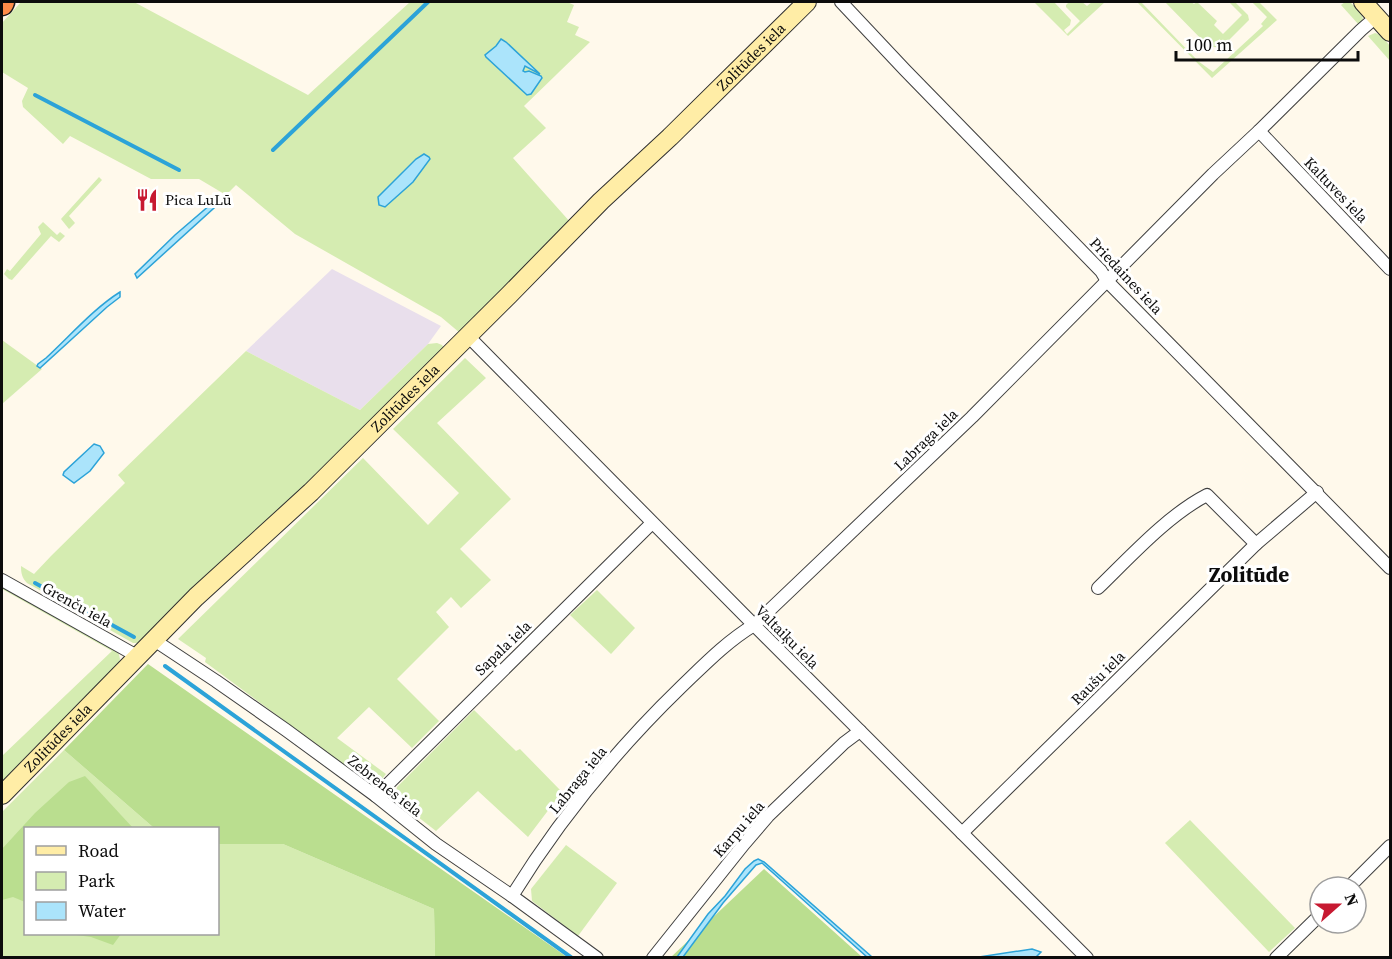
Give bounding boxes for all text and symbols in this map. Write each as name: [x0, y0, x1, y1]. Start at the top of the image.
street label: Zolitūdes iela: [712, 18, 790, 95]
scale bar: [1176, 24, 1358, 62]
text: 100 m: [1185, 32, 1232, 57]
street label: Kaltuves iela: [1300, 152, 1373, 227]
restaurant icon: Pica LuLū: [134, 187, 160, 213]
place label: Pica LuLū: [165, 189, 232, 210]
street label: Priedaines iela: [1085, 233, 1168, 319]
street label: Zolitūdes iela: [366, 359, 444, 437]
street label: Labraga iela: [889, 404, 962, 475]
district label: Zolitūde: [1209, 560, 1289, 589]
street label: Grenču iela: [39, 577, 116, 633]
street label: Valtaiķu iela: [751, 600, 824, 673]
street label: Sapala iela: [470, 615, 536, 680]
street label: Raušu iela: [1066, 646, 1130, 709]
street label: Zolitūdes iela: [19, 698, 97, 777]
street label: Labraga iela: [544, 741, 612, 818]
street label: Zebrenes iela: [344, 750, 427, 821]
street label: Karpu iela: [708, 796, 769, 861]
legend: [24, 827, 219, 935]
text: Road: [78, 838, 119, 863]
text: Park: [78, 868, 115, 893]
north arrow: [1308, 875, 1368, 935]
text: N: [1340, 890, 1364, 909]
text: Water: [78, 898, 126, 923]

